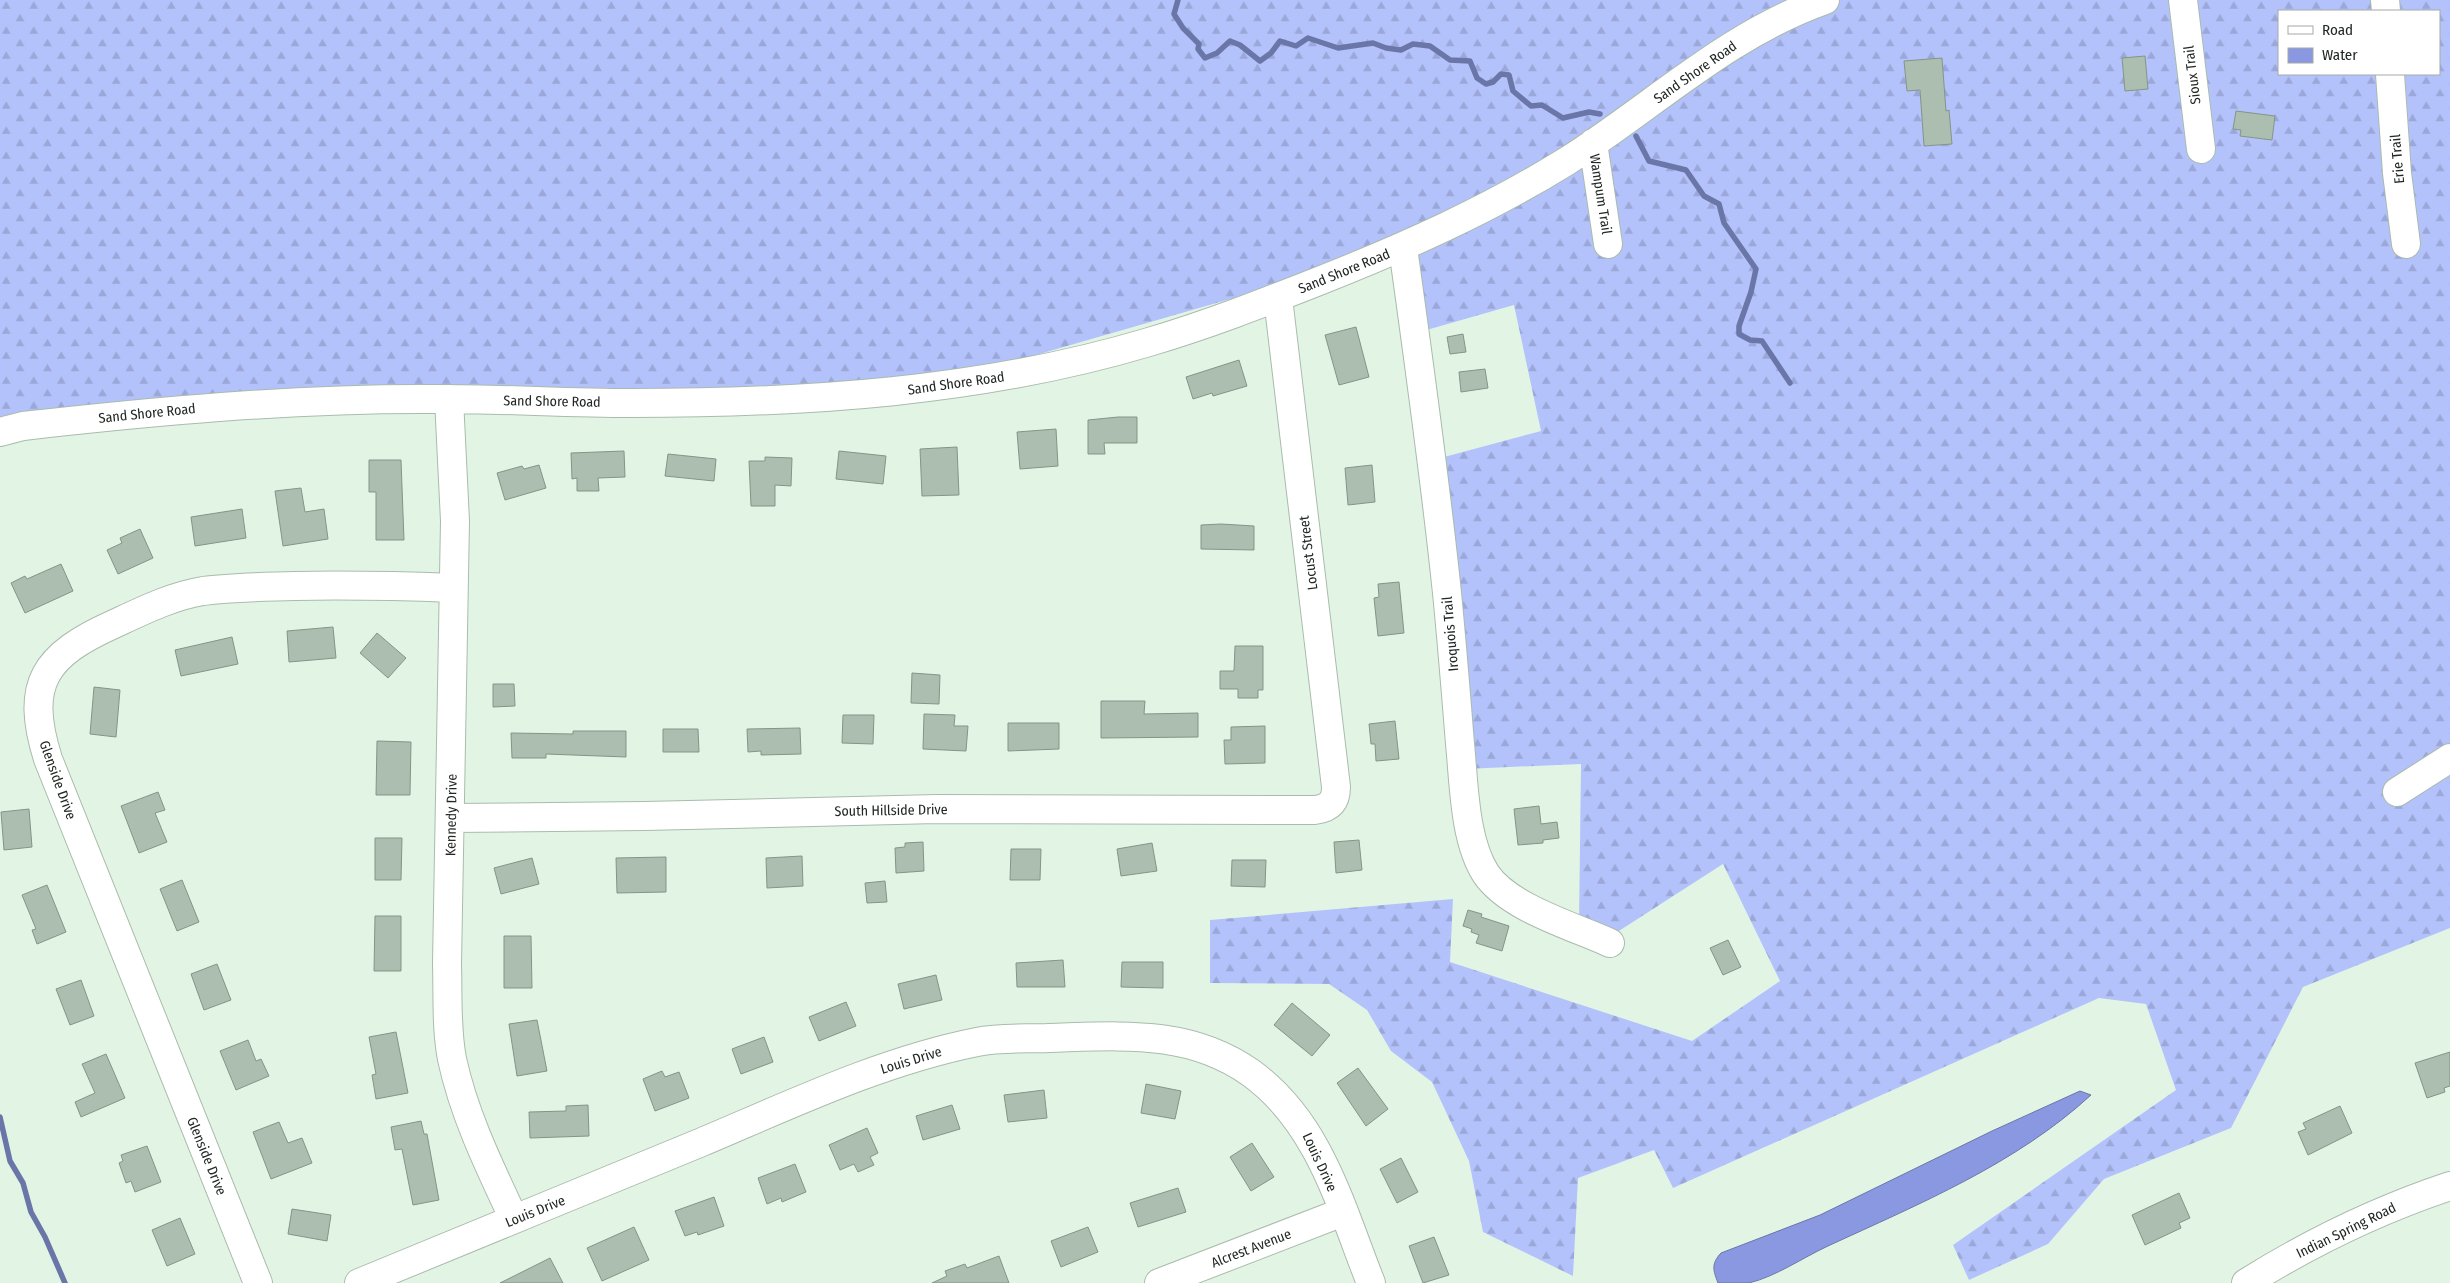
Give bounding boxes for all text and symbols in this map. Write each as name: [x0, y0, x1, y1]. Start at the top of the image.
legend: [2278, 10, 2440, 75]
text: Road: [2322, 21, 2353, 39]
street label: Sand Shore Road: [1651, 38, 1740, 107]
street label: Sioux Trail: [2180, 44, 2205, 105]
text: Water: [2322, 46, 2358, 64]
street label: Erie Trail: [2387, 133, 2408, 184]
street label: Wampum Trail: [1586, 153, 1615, 236]
street label: Sand Shore Road: [1296, 245, 1393, 298]
street label: Sand Shore Road: [907, 368, 1005, 399]
street label: Sand Shore Road: [503, 392, 601, 411]
street label: Sand Shore Road: [98, 400, 196, 427]
street label: Locust Street: [1295, 514, 1321, 591]
street label: Iroquois Trail: [1439, 596, 1462, 672]
street label: Glenside Drive: [35, 738, 80, 822]
street label: Kennedy Drive: [442, 774, 461, 856]
street label: South Hillside Drive: [834, 801, 948, 820]
street label: Louis Drive: [879, 1043, 944, 1078]
street label: Glenside Drive: [183, 1115, 230, 1198]
street label: Louis Drive: [1299, 1130, 1341, 1194]
street label: Louis Drive: [503, 1192, 568, 1231]
street label: Indian Spring Road: [2294, 1199, 2399, 1262]
street label: Alcrest Avenue: [1209, 1225, 1294, 1272]

